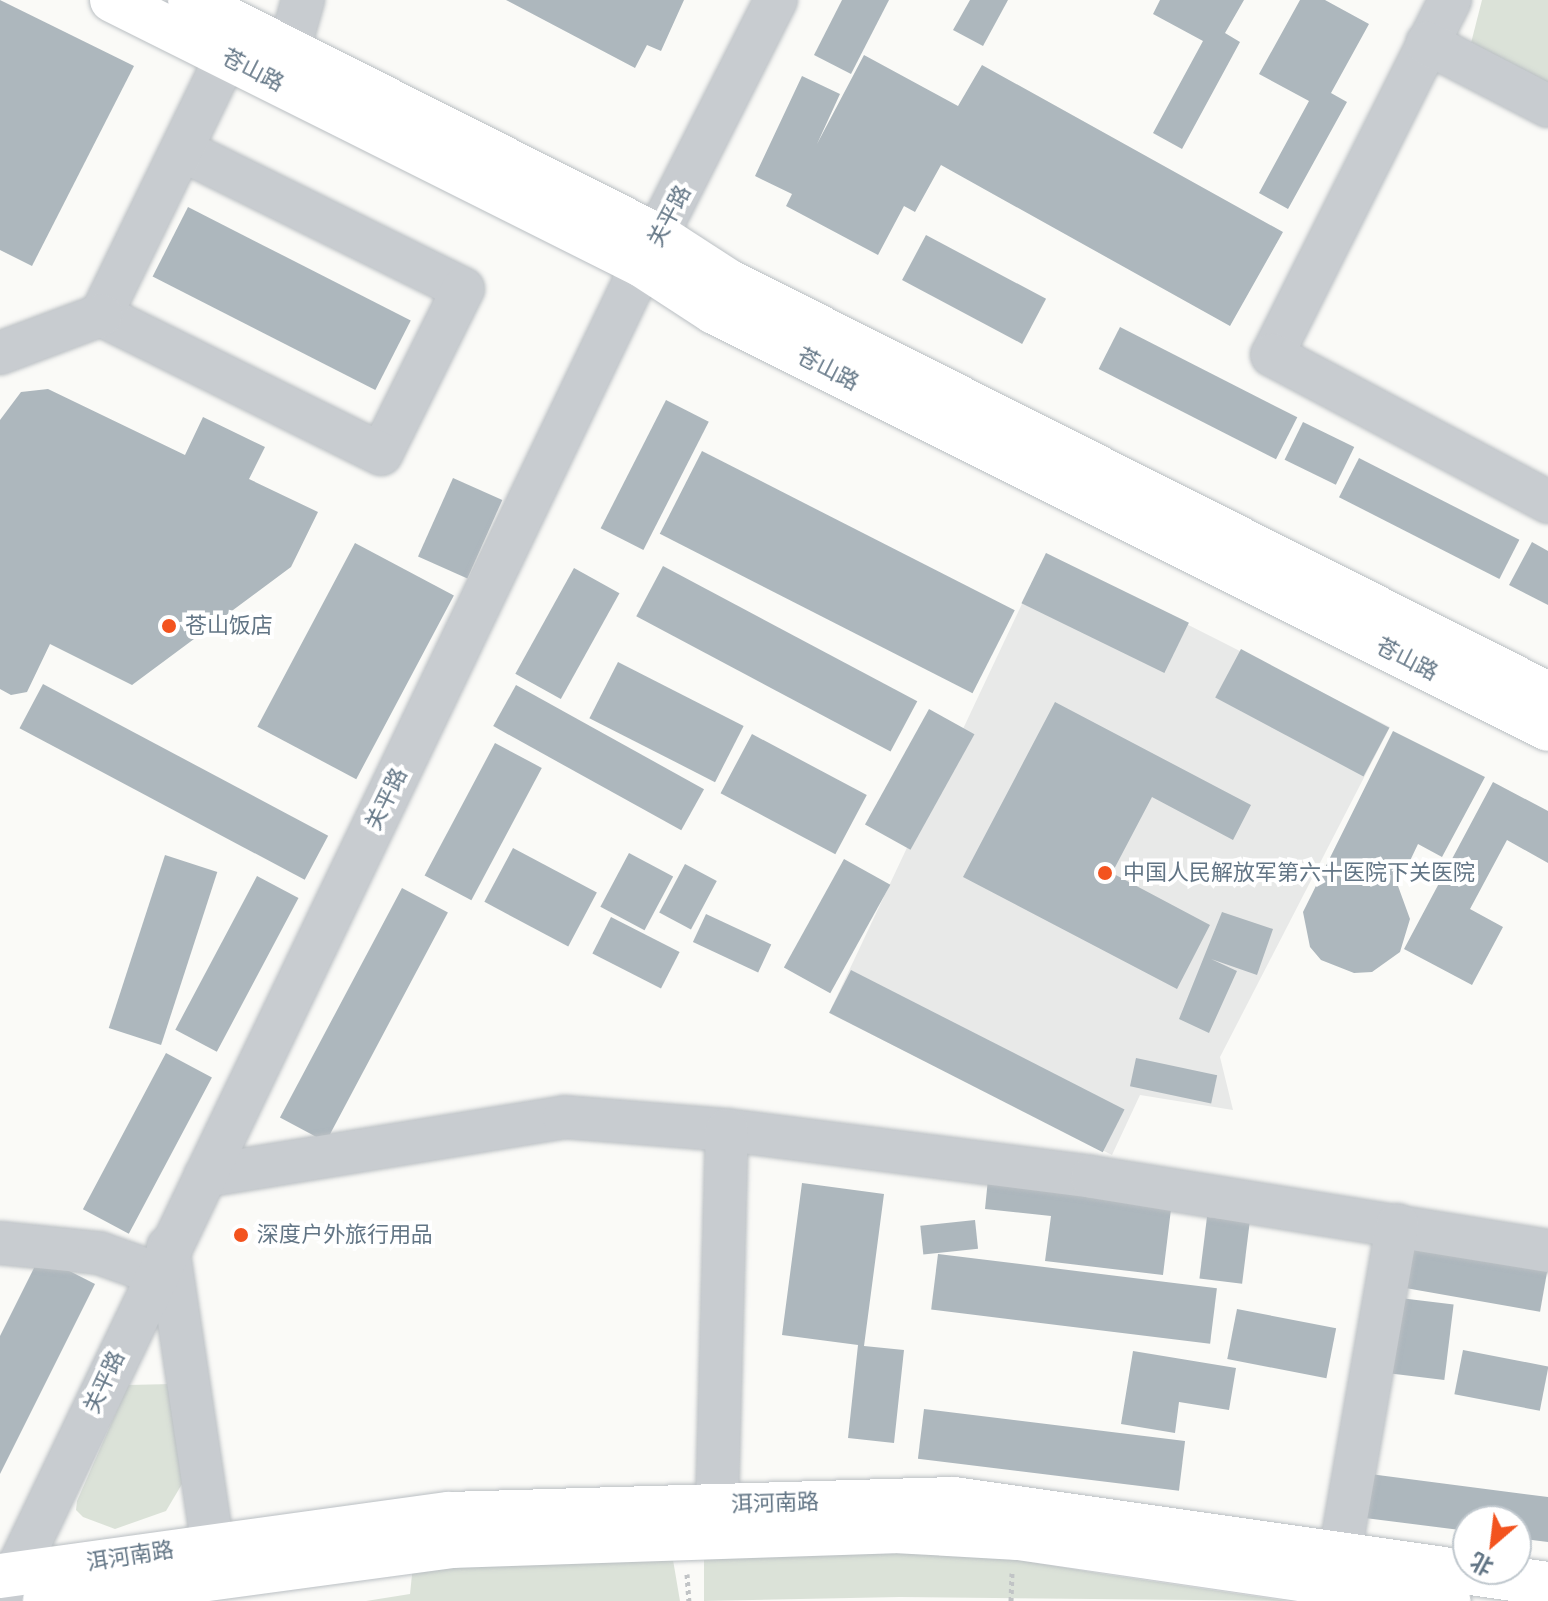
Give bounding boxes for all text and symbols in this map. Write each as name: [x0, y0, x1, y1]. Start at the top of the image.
street label: 苍山路: [218, 43, 288, 97]
street label: 关平路: [642, 181, 696, 251]
street label: 苍山路: [793, 342, 863, 396]
place label: 苍山饭店: [185, 613, 273, 639]
marker: 苍山饭店: [160, 617, 178, 635]
street label: 苍山路: [1372, 632, 1442, 686]
street label: 关平路: [360, 764, 412, 834]
place label: 中国人民解放军第六十医院下关医院: [1123, 860, 1475, 886]
marker: 中国人民解放军第六十医院下关医院: [1094, 862, 1116, 884]
place label: 深度户外旅行用品: [257, 1222, 433, 1248]
marker: 深度户外旅行用品: [232, 1226, 250, 1244]
street label: 关平路: [78, 1347, 130, 1417]
street label: 洱河南路: [731, 1488, 819, 1518]
north arrow: [1452, 1505, 1532, 1585]
street label: 洱河南路: [84, 1536, 176, 1576]
text: 北: [1464, 1545, 1499, 1584]

